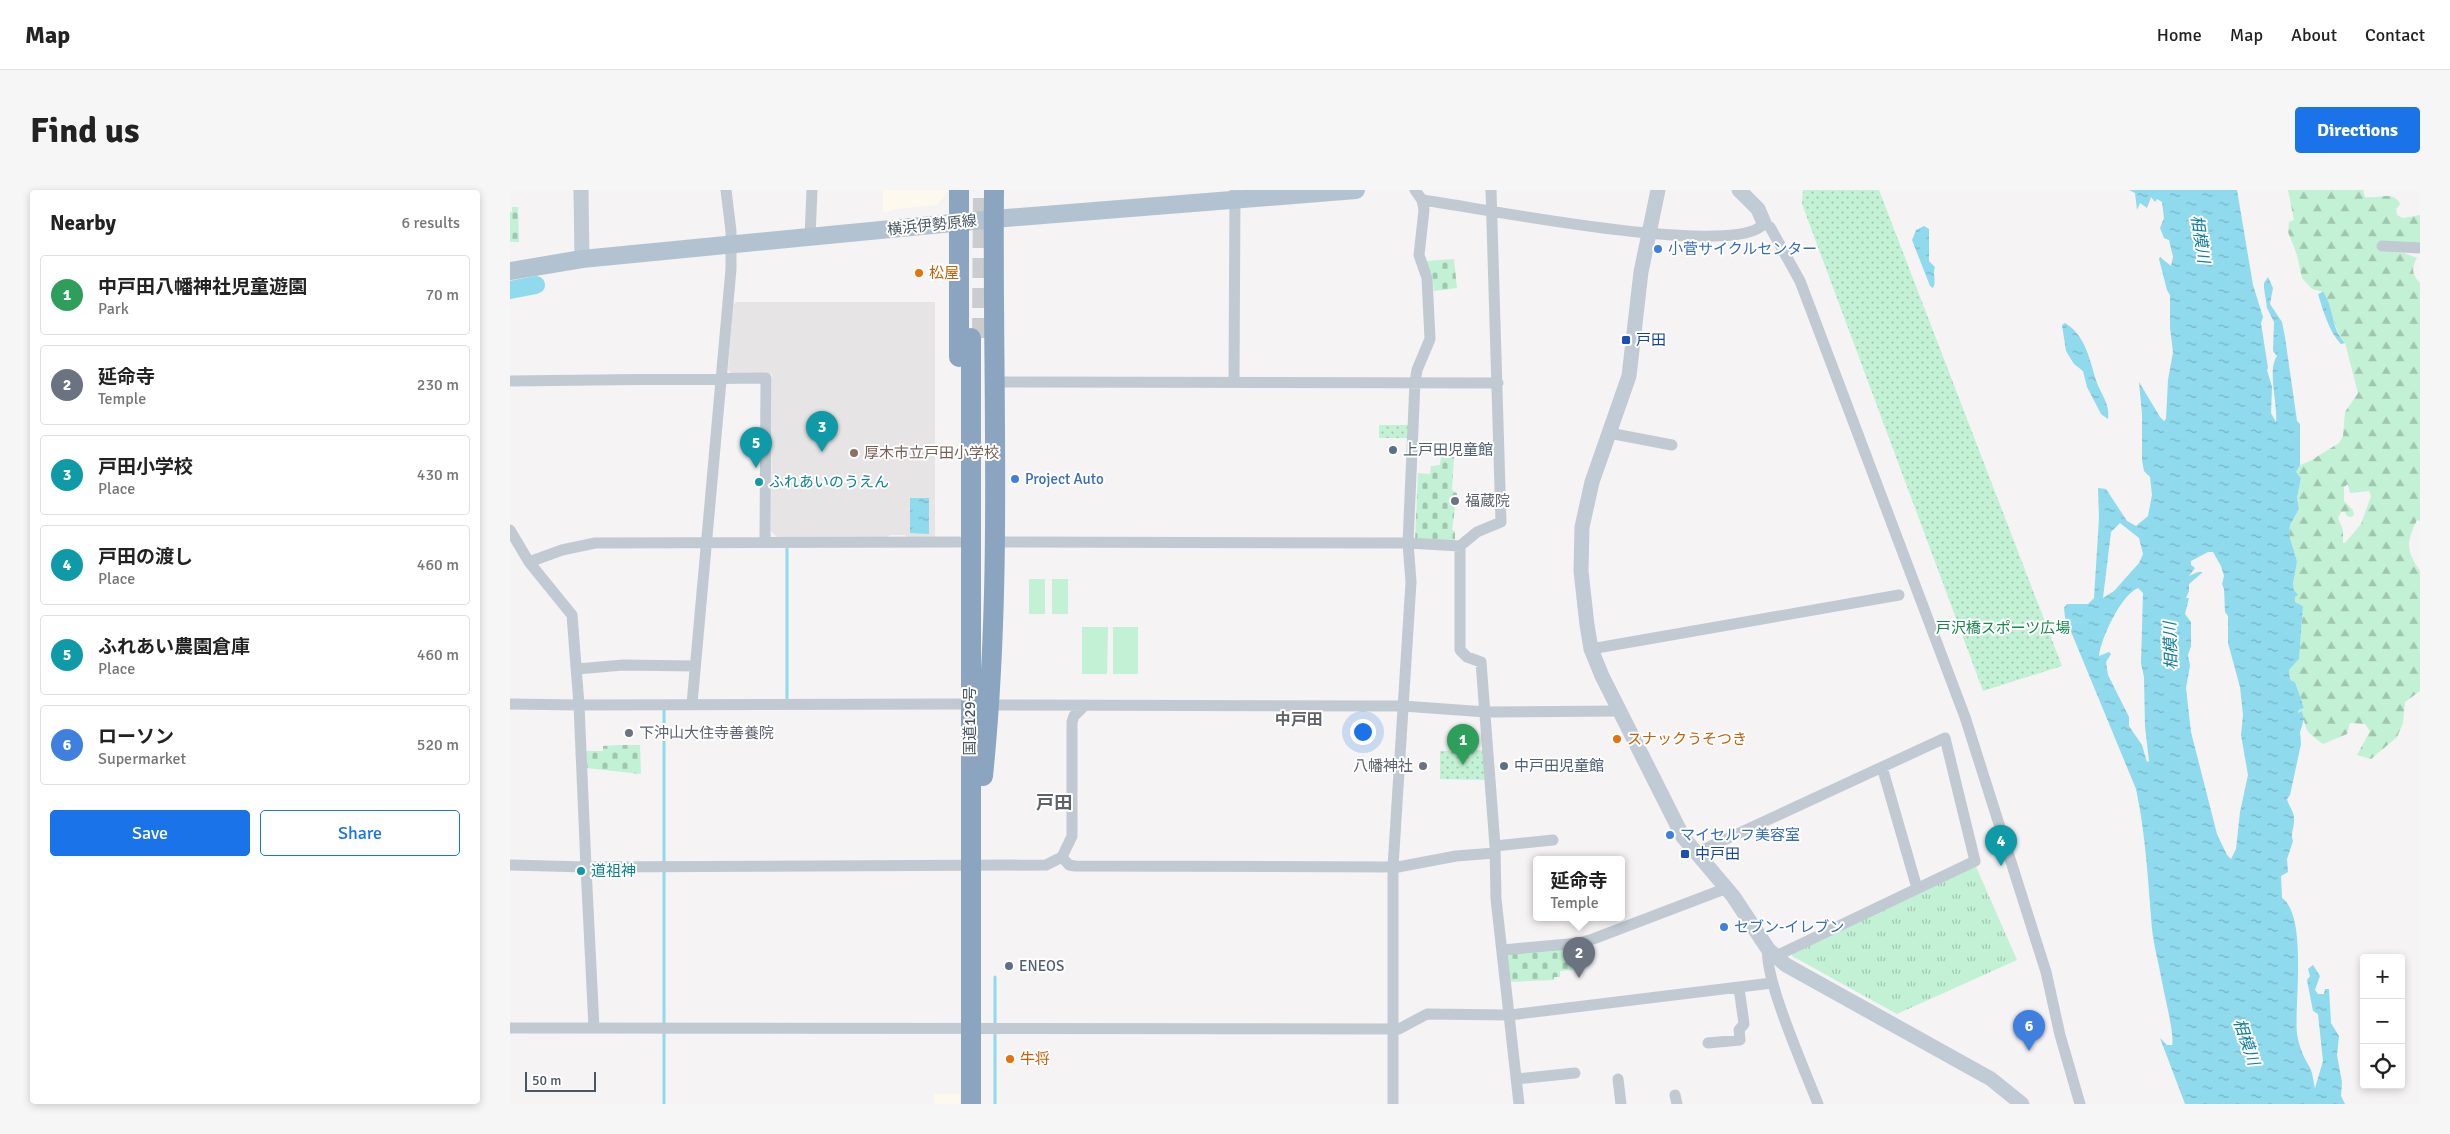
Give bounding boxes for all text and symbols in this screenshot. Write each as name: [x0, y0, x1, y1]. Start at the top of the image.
text: Map: [25, 20, 70, 50]
text: Home: [2157, 24, 2202, 46]
text: Map: [2230, 24, 2263, 46]
text: About: [2291, 24, 2337, 46]
text: Contact: [2365, 24, 2425, 46]
button: Directions: [2295, 107, 2420, 153]
text: Find us: [30, 109, 140, 152]
text: Nearby: [50, 210, 116, 236]
street label: 横浜伊勢原線: [886, 211, 978, 239]
text: 6 results: [401, 213, 460, 233]
water label: 相模川: [2186, 214, 2214, 266]
place label: 小菅サイクルセンター: [1668, 240, 1817, 258]
marker: 小菅サイクルセンター: [1652, 243, 1664, 255]
place label: 松屋: [929, 264, 959, 282]
marker: 松屋: [913, 267, 925, 279]
text: 中戸田八幡神社児童遊園: [98, 275, 307, 299]
text: 1: [63, 285, 71, 305]
text: 70 m: [425, 285, 459, 305]
text: Park: [98, 299, 129, 319]
place label: 戸田: [1636, 331, 1666, 349]
marker: 戸田: [1620, 334, 1632, 346]
text: 延命寺: [98, 365, 155, 389]
text: 2: [63, 375, 71, 395]
text: 230 m: [417, 375, 459, 395]
text: Temple: [98, 389, 146, 409]
pin: 3: [806, 411, 838, 452]
pin: 5: [740, 427, 772, 468]
place label: 上戸田児童館: [1403, 441, 1493, 459]
place label: 厚木市立戸田小学校: [864, 444, 999, 462]
marker: 上戸田児童館: [1387, 444, 1399, 456]
marker: 厚木市立戸田小学校: [848, 447, 860, 459]
text: 戸田小学校: [98, 455, 193, 479]
text: 3: [63, 465, 71, 485]
text: 430 m: [417, 465, 459, 485]
place label: Project Auto: [1025, 470, 1104, 488]
place label: ふれあいのうえん: [769, 473, 889, 491]
marker: Project Auto: [1009, 473, 1021, 485]
marker: ふれあいのうえん: [753, 476, 765, 488]
text: Place: [98, 479, 135, 499]
place label: 福蔵院: [1465, 492, 1510, 510]
marker: 福蔵院: [1449, 495, 1461, 507]
text: 戸田の渡し: [98, 545, 193, 569]
text: 4: [63, 555, 71, 575]
text: 460 m: [417, 555, 459, 575]
text: Place: [98, 569, 135, 589]
park label: 戸沢橋スポーツ広場: [1936, 619, 2070, 637]
water label: 相模川: [2160, 620, 2182, 670]
text: ふれあい農園倉庫: [98, 635, 250, 659]
text: 5: [63, 645, 71, 665]
text: 460 m: [417, 645, 459, 665]
text: Place: [98, 659, 135, 679]
street label: 国道129号: [961, 686, 979, 756]
district label: 中戸田: [1275, 710, 1323, 730]
your location: [1350, 719, 1376, 745]
place label: 下沖山大住寺善養院: [639, 724, 774, 742]
pin: 1: [1447, 724, 1479, 765]
text: ローソン: [98, 725, 174, 749]
marker: 下沖山大住寺善養院: [623, 727, 635, 739]
place label: スナックうそつき: [1627, 730, 1747, 748]
marker: スナックうそつき: [1611, 733, 1623, 745]
text: 6: [63, 735, 71, 755]
text: 520 m: [417, 735, 459, 755]
text: Supermarket: [98, 749, 186, 769]
place label: 八幡神社: [1353, 757, 1413, 775]
place label: 中戸田児童館: [1514, 757, 1604, 775]
marker: 八幡神社: [1417, 760, 1429, 772]
marker: 中戸田児童館: [1498, 760, 1510, 772]
district label: 戸田: [1036, 792, 1072, 814]
button: Save: [50, 810, 250, 856]
button: Share: [260, 810, 460, 856]
pin: 4: [1985, 825, 2017, 866]
place label: マイセルフ美容室: [1680, 826, 1800, 844]
marker: マイセルフ美容室: [1664, 829, 1676, 841]
place label: 中戸田: [1695, 845, 1740, 863]
marker: 中戸田: [1679, 848, 1691, 860]
popup: [1533, 856, 1625, 921]
place label: 道祖神: [591, 862, 636, 880]
marker: 道祖神: [575, 865, 587, 877]
text: 延命寺: [1550, 869, 1608, 893]
text: Temple: [1550, 893, 1599, 913]
place label: セブン-イレブン: [1734, 918, 1844, 936]
marker: セブン-イレブン: [1718, 921, 1730, 933]
pin: 2: [1563, 937, 1595, 978]
map controls: [2360, 954, 2405, 1089]
button: +: [2360, 954, 2405, 999]
place label: ENEOS: [1019, 957, 1064, 975]
marker: ENEOS: [1003, 960, 1015, 972]
button: −: [2360, 999, 2405, 1044]
pin: 6: [2013, 1010, 2045, 1051]
water label: 相模川: [2229, 1016, 2264, 1070]
button: locate: [2360, 1044, 2405, 1089]
place label: 牛将: [1020, 1050, 1050, 1068]
marker: 牛将: [1004, 1053, 1016, 1065]
scale bar: [525, 1069, 596, 1092]
text: 50 m: [532, 1072, 561, 1089]

